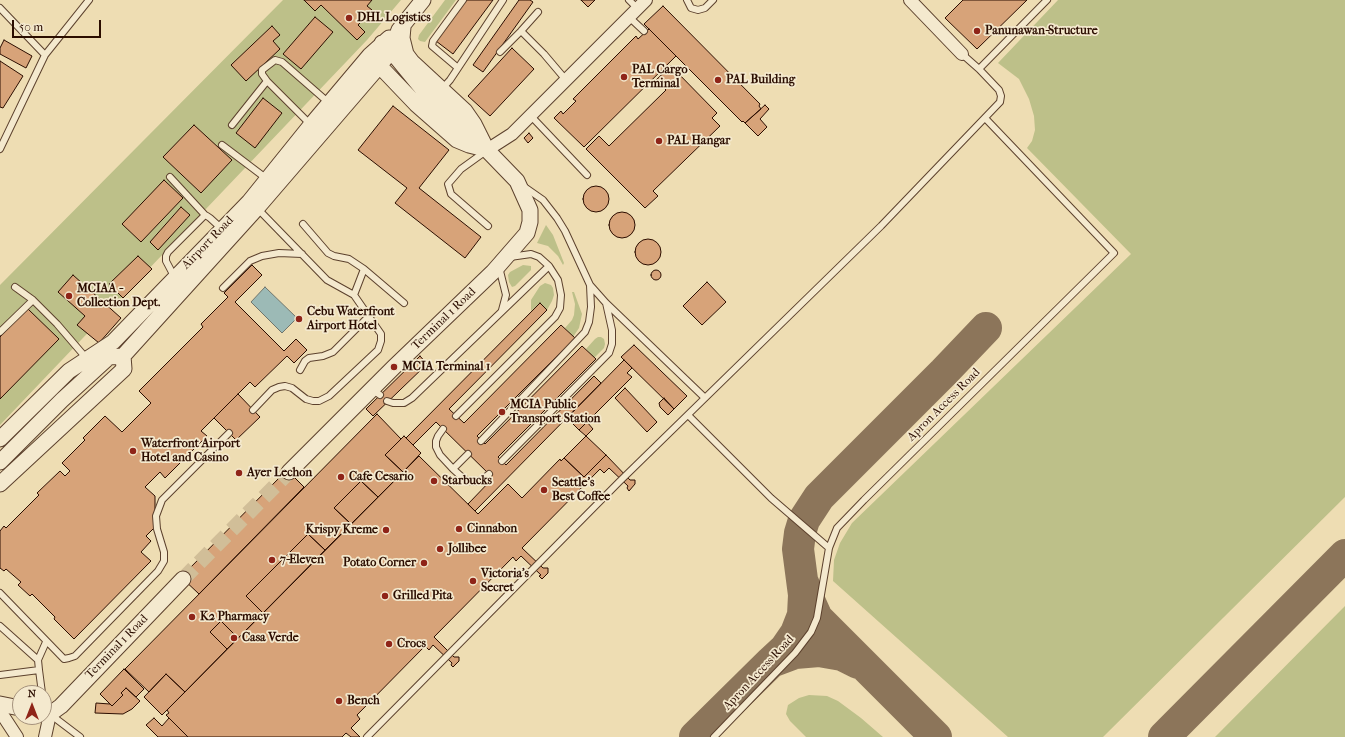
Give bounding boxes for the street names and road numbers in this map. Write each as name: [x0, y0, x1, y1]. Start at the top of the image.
street label: Airport Road: [179, 214, 237, 272]
street label: Terminal 1 Road: [409, 285, 479, 353]
street label: Apron Access Road: [905, 366, 983, 444]
street label: Terminal 1 Road: [83, 612, 151, 682]
street label: Apron Access Road: [721, 633, 797, 713]

